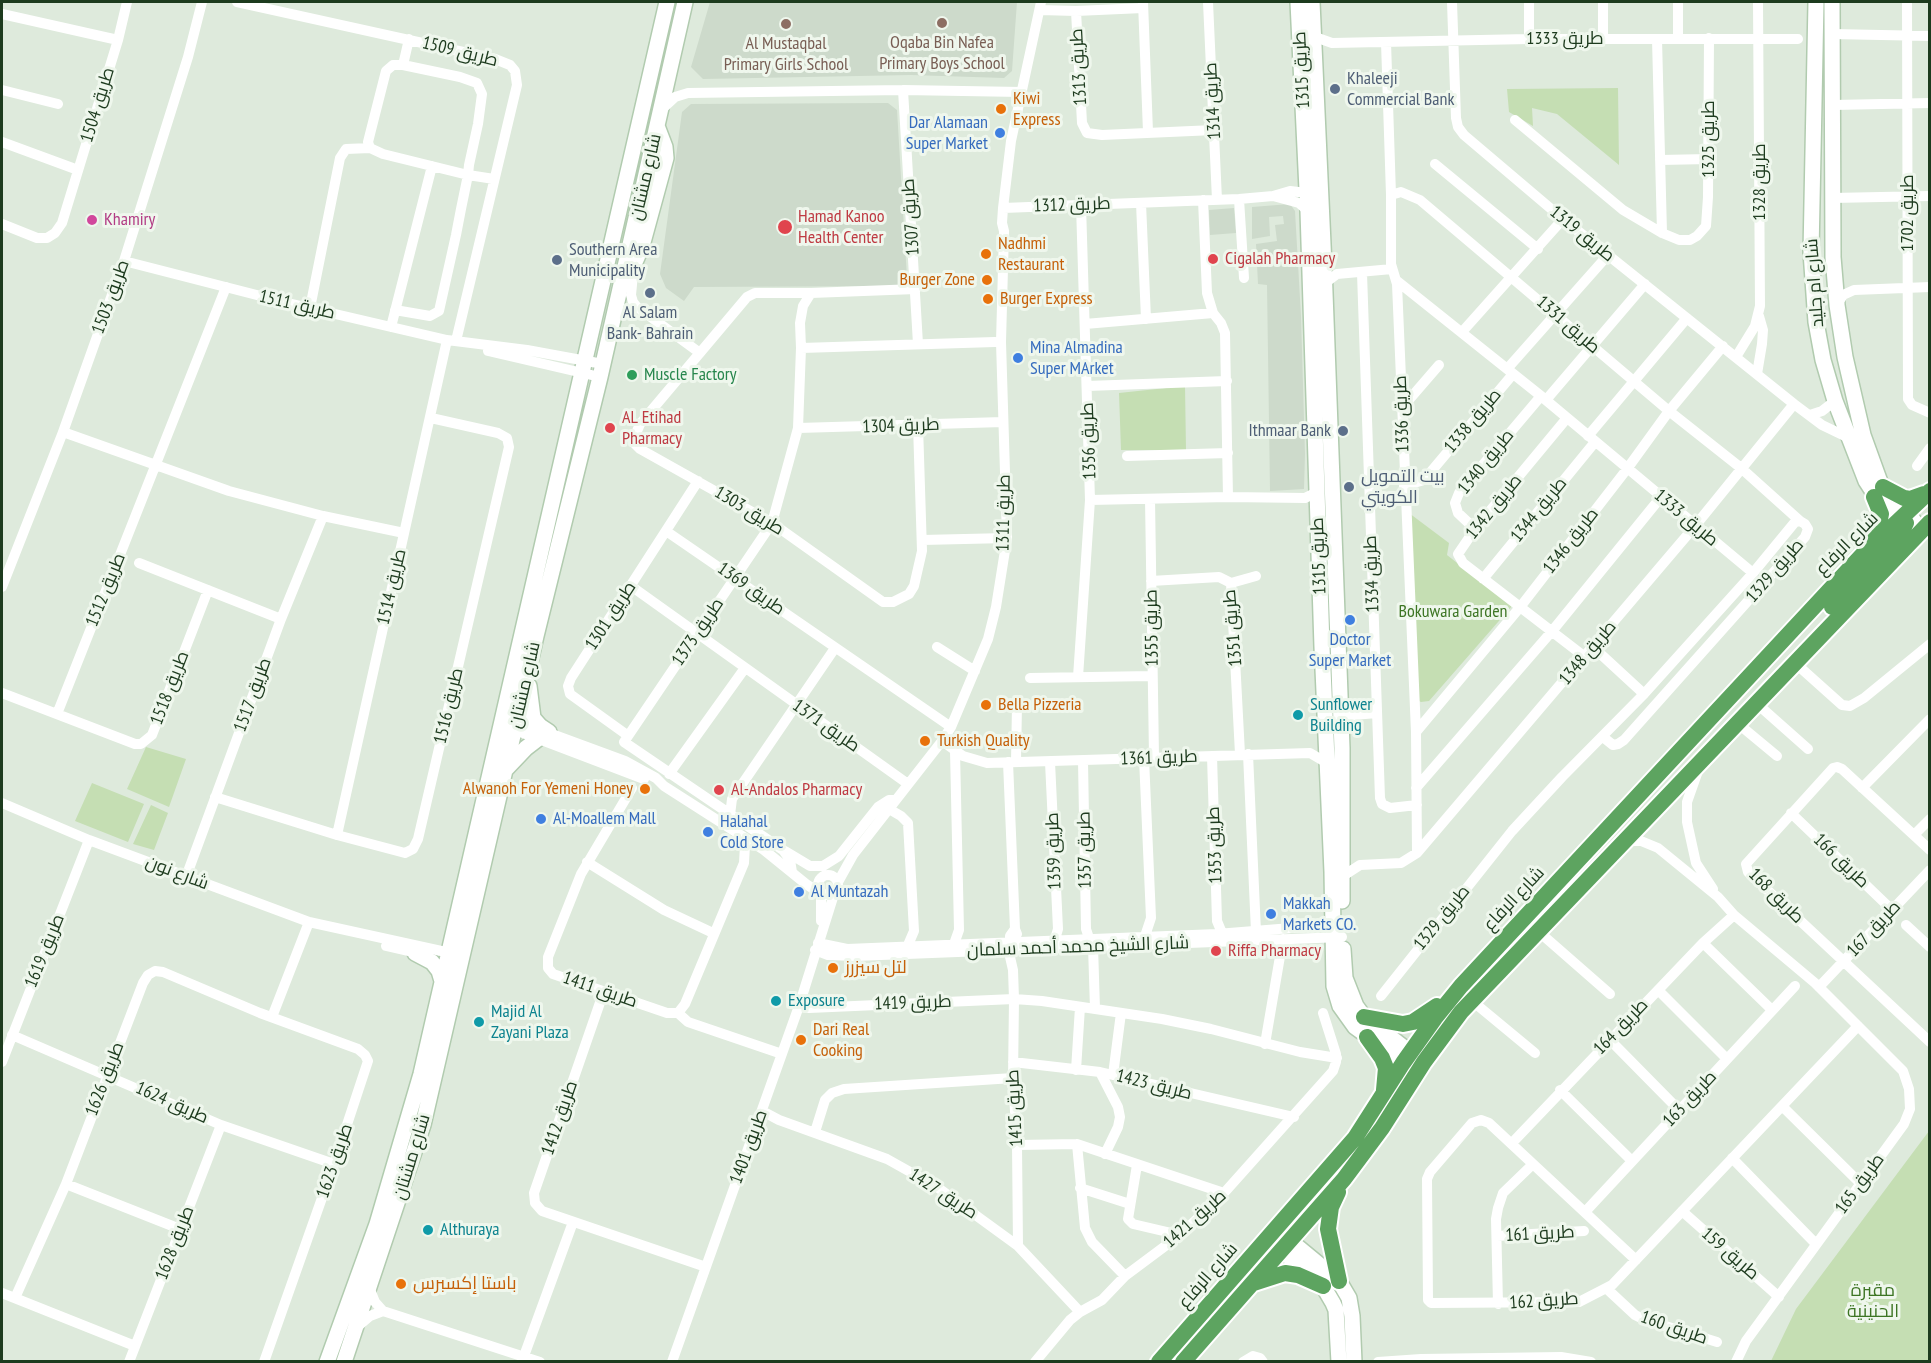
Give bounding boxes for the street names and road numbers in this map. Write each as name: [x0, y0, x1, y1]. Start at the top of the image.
street label: طريق 1313: [1066, 28, 1092, 106]
street label: طريق 1333: [1526, 28, 1604, 50]
street label: طريق 1315: [1289, 31, 1315, 109]
street label: طريق 1509: [420, 32, 500, 72]
street label: طريق 1314: [1200, 62, 1226, 140]
street label: طريق 1504: [76, 65, 120, 145]
street label: طريق 1325: [1698, 100, 1720, 178]
street label: شارع مشتان: [626, 132, 666, 222]
street label: طريق 1328: [1749, 143, 1771, 221]
street label: طريق 1702: [1897, 174, 1919, 252]
street label: طريق 1307: [898, 178, 924, 256]
street label: طريق 1312: [1033, 193, 1111, 217]
street label: طريق 1319: [1545, 201, 1619, 267]
street label: شارع ام جليد: [1801, 238, 1829, 328]
street label: طريق 1503: [88, 257, 134, 337]
street label: طريق 1511: [257, 286, 337, 324]
street label: طريق 1331: [1532, 291, 1604, 359]
street label: طريق 1336: [1390, 375, 1414, 453]
street label: طريق 1338: [1440, 384, 1506, 458]
street label: طريق 1356: [1077, 402, 1101, 480]
street label: طريق 1304: [862, 414, 940, 438]
street label: طريق 1340: [1453, 425, 1519, 499]
street label: طريق 1342: [1461, 470, 1527, 544]
street label: طريق 1344: [1506, 473, 1572, 547]
street label: طريق 1311: [993, 474, 1015, 552]
street label: طريق 1303: [710, 482, 788, 540]
street label: طريق 1333: [1649, 485, 1723, 551]
street label: طريق 1346: [1539, 504, 1603, 578]
street label: شارع الرفاع: [1811, 508, 1883, 580]
street label: طريق 1315: [1307, 517, 1331, 595]
street label: طريق 1334: [1360, 535, 1384, 613]
street label: طريق 1329: [1741, 535, 1809, 607]
street label: طريق 1514: [373, 547, 411, 627]
street label: طريق 1512: [81, 550, 131, 630]
street label: طريق 1369: [713, 558, 789, 620]
street label: طريق 1301: [581, 578, 641, 654]
street label: طريق 1355: [1141, 589, 1163, 667]
street label: طريق 1351: [1219, 589, 1247, 667]
street label: طريق 1373: [667, 594, 729, 670]
street label: طريق 1348: [1555, 616, 1621, 690]
street label: شارع مشتان: [505, 640, 545, 730]
street label: طريق 1518: [146, 648, 194, 728]
street label: طريق 1517: [230, 655, 276, 735]
street label: طريق 1516: [430, 666, 468, 746]
street label: طريق 1371: [788, 695, 864, 757]
street label: طريق 1361: [1120, 746, 1198, 770]
street label: طريق 1353: [1203, 806, 1227, 884]
street label: طريق 1357: [1074, 811, 1096, 889]
street label: طريق 1359: [1042, 812, 1066, 890]
street label: طريق 166: [1809, 829, 1873, 893]
street label: شارع نون: [142, 851, 212, 895]
street label: شارع الرفاع: [1479, 862, 1549, 936]
street label: طريق 168: [1744, 864, 1808, 928]
street label: طريق 1329: [1409, 881, 1475, 955]
street label: طريق 167: [1842, 896, 1906, 962]
street label: طريق 1619: [20, 911, 70, 991]
street label: شارع الشيخ محمد أحمد سلمان: [966, 932, 1190, 962]
street label: طريق 1411: [560, 967, 640, 1013]
street label: طريق 1419: [874, 991, 952, 1015]
street label: طريق 164: [1589, 995, 1653, 1059]
street label: طريق 1626: [81, 1039, 129, 1119]
street label: طريق 1423: [1114, 1065, 1194, 1105]
street label: طريق 163: [1658, 1066, 1722, 1132]
street label: طريق 1415: [1002, 1069, 1028, 1147]
street label: طريق 1624: [132, 1077, 212, 1129]
street label: طريق 1412: [537, 1078, 583, 1158]
street label: طريق 1401: [726, 1107, 772, 1187]
street label: شارع مشتان: [389, 1112, 435, 1202]
street label: طريق 1623: [312, 1121, 358, 1201]
street label: طريق 165: [1831, 1150, 1889, 1218]
street label: طريق 1427: [905, 1164, 981, 1224]
street label: طريق 1421: [1159, 1185, 1231, 1253]
street label: طريق 1628: [151, 1203, 199, 1283]
street label: طريق 161: [1505, 1221, 1575, 1247]
street label: طريق 159: [1697, 1223, 1763, 1285]
street label: شارع الرفاع: [1174, 1239, 1242, 1313]
street label: طريق 162: [1509, 1288, 1579, 1314]
street label: طريق 160: [1638, 1307, 1710, 1349]

